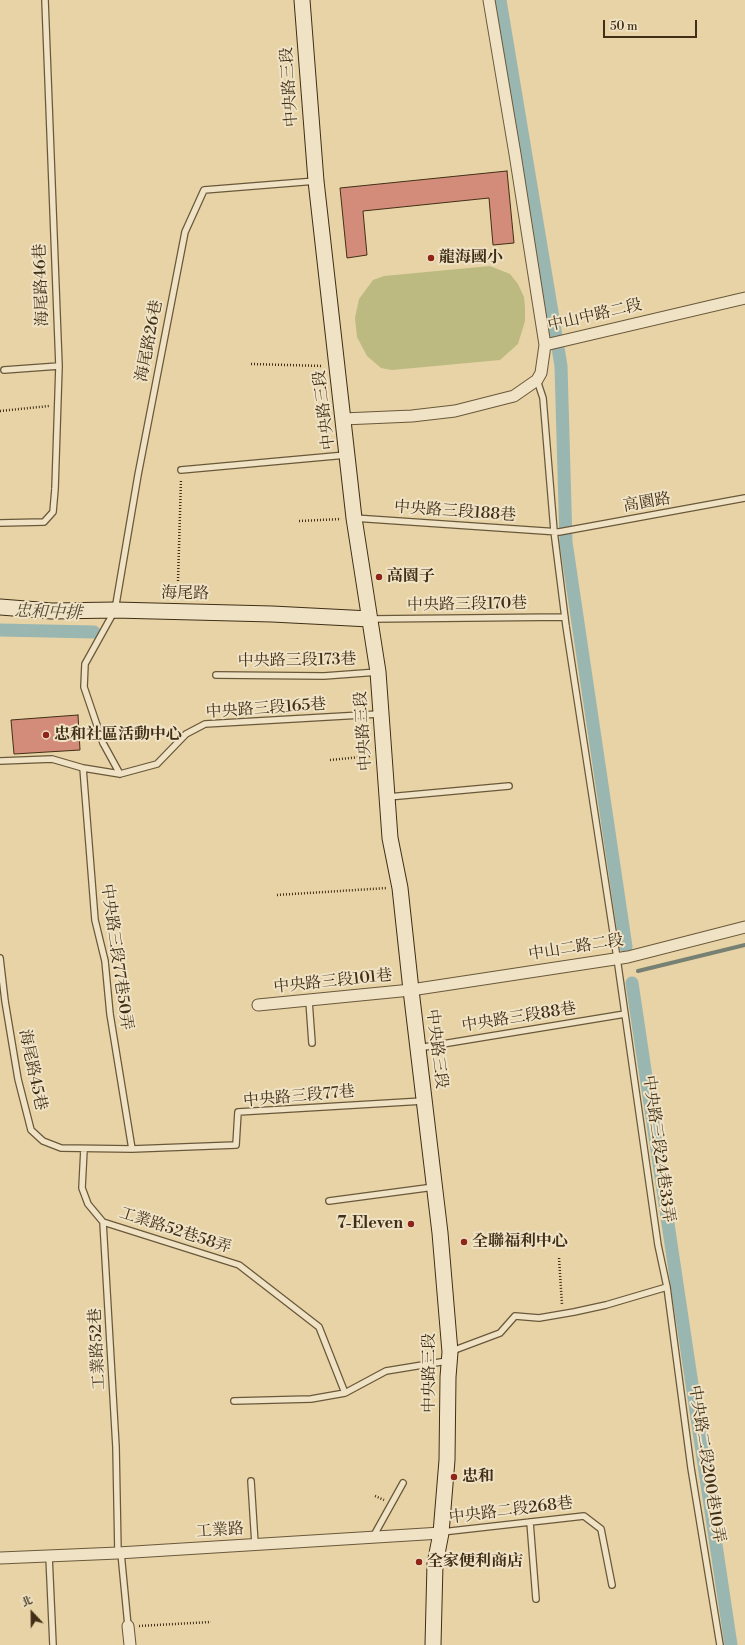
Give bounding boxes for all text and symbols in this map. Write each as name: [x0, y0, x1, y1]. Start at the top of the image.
scale bar: [605, 12, 699, 38]
text: 50 m: [610, 19, 638, 34]
street label: 中央路三段: [278, 46, 302, 128]
street label: 海尾路46巷: [31, 243, 53, 327]
place label: 龍海國小: [439, 248, 503, 268]
marker: 龍海國小: [426, 253, 436, 263]
street label: 中山中路二段: [546, 296, 644, 336]
street label: 海尾路26巷: [133, 299, 167, 383]
street label: 中央路三段: [311, 369, 339, 451]
street label: 高園路: [622, 489, 672, 517]
street label: 中央路三段188巷: [393, 498, 517, 526]
place label: 高園子: [387, 567, 435, 587]
marker: 高園子: [374, 572, 384, 582]
street label: 海尾路: [161, 584, 209, 604]
street label: 中央路三段170巷: [407, 594, 527, 616]
water label: 忠和中排: [14, 602, 82, 624]
street label: 中央路三段173巷: [237, 650, 357, 672]
street label: 中央路三段: [352, 690, 376, 772]
street label: 中央路三段165巷: [205, 695, 327, 723]
place label: 忠和社區活動中心: [54, 725, 182, 745]
marker: 忠和社區活動中心: [41, 730, 51, 740]
street label: 中央路三段77巷50弄: [96, 883, 136, 1031]
street label: 中山二路二段: [527, 931, 625, 965]
street label: 中央路三段101巷: [273, 966, 393, 998]
street label: 中央路三段88巷: [460, 999, 578, 1037]
street label: 中央路三段: [422, 1008, 450, 1090]
street label: 海尾路45巷: [14, 1028, 50, 1112]
street label: 中央路三段24巷33弄: [638, 1074, 678, 1224]
street label: 中央路三段77巷: [242, 1083, 356, 1111]
street label: 工業路52巷58弄: [117, 1204, 233, 1258]
place label: 7-Eleven: [337, 1214, 403, 1234]
marker: 7-Eleven: [406, 1219, 416, 1229]
place label: 全聯福利中心: [472, 1232, 568, 1252]
marker: 全聯福利中心: [459, 1237, 469, 1247]
street label: 工業路52巷: [86, 1308, 110, 1390]
street label: 中央路三段: [420, 1333, 440, 1413]
street label: 中央路二段200巷10弄: [684, 1384, 728, 1544]
place label: 忠和: [462, 1467, 494, 1487]
marker: 忠和: [449, 1472, 459, 1482]
street label: 中央路二段268巷: [448, 1494, 574, 1528]
street label: 工業路: [195, 1520, 245, 1542]
place label: 全家便利商店: [427, 1552, 523, 1572]
marker: 全家便利商店: [414, 1557, 424, 1567]
north arrow: [12, 1593, 52, 1633]
text: 北: [20, 1593, 35, 1610]

